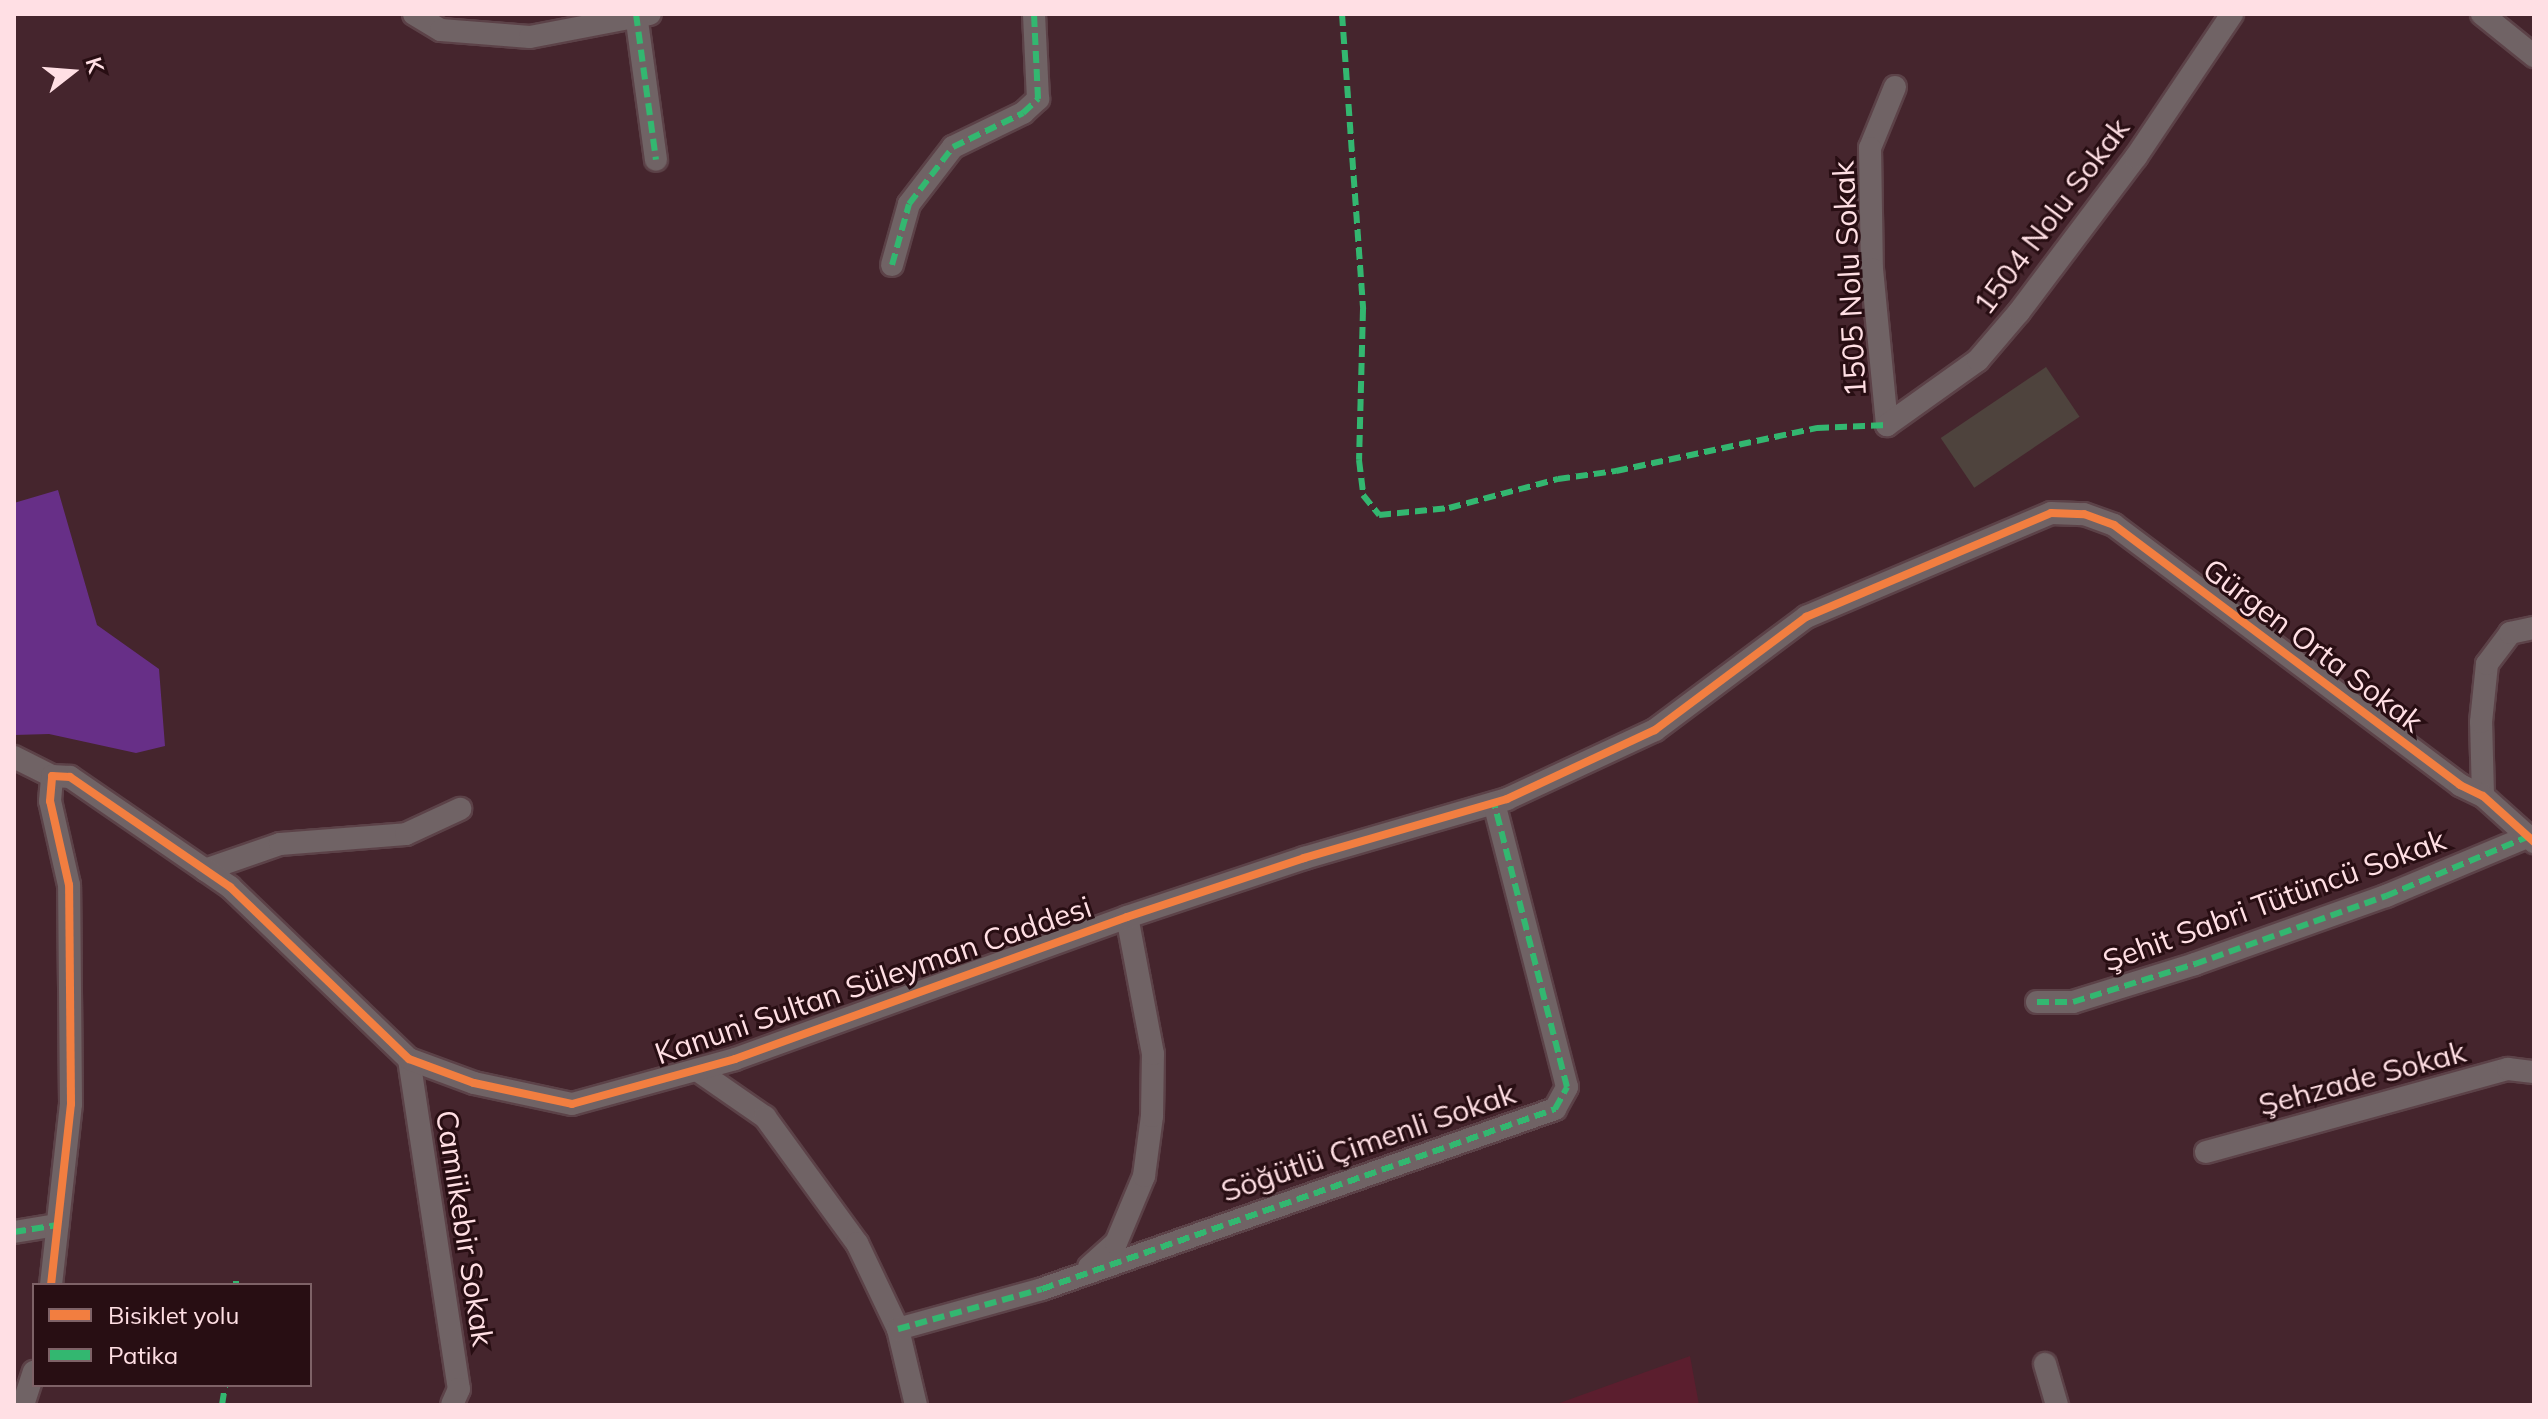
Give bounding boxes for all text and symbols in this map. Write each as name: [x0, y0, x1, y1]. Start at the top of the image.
north arrow: [32, 32, 112, 112]
text: K: [79, 54, 110, 76]
street label: 1504 Nolu Sokak: [1966, 111, 2136, 321]
street label: 1505 Nolu Sokak: [1825, 160, 1873, 398]
street label: Gürgen Orta Sokak: [2196, 551, 2430, 739]
street label: Şehit Sabri Tütüncü Sokak: [2098, 821, 2450, 979]
street label: Kanuni Sultan Süleyman Caddesi: [650, 888, 1096, 1072]
street label: Şehzade Sokak: [2255, 1033, 2469, 1123]
street label: Söğütlü Çimenli Sokak: [1216, 1075, 1520, 1209]
street label: Camiikebir Sokak: [429, 1107, 501, 1349]
legend: [32, 1283, 312, 1387]
text: Bisiklet yolu: [108, 1300, 239, 1330]
text: Patika: [108, 1340, 178, 1370]

